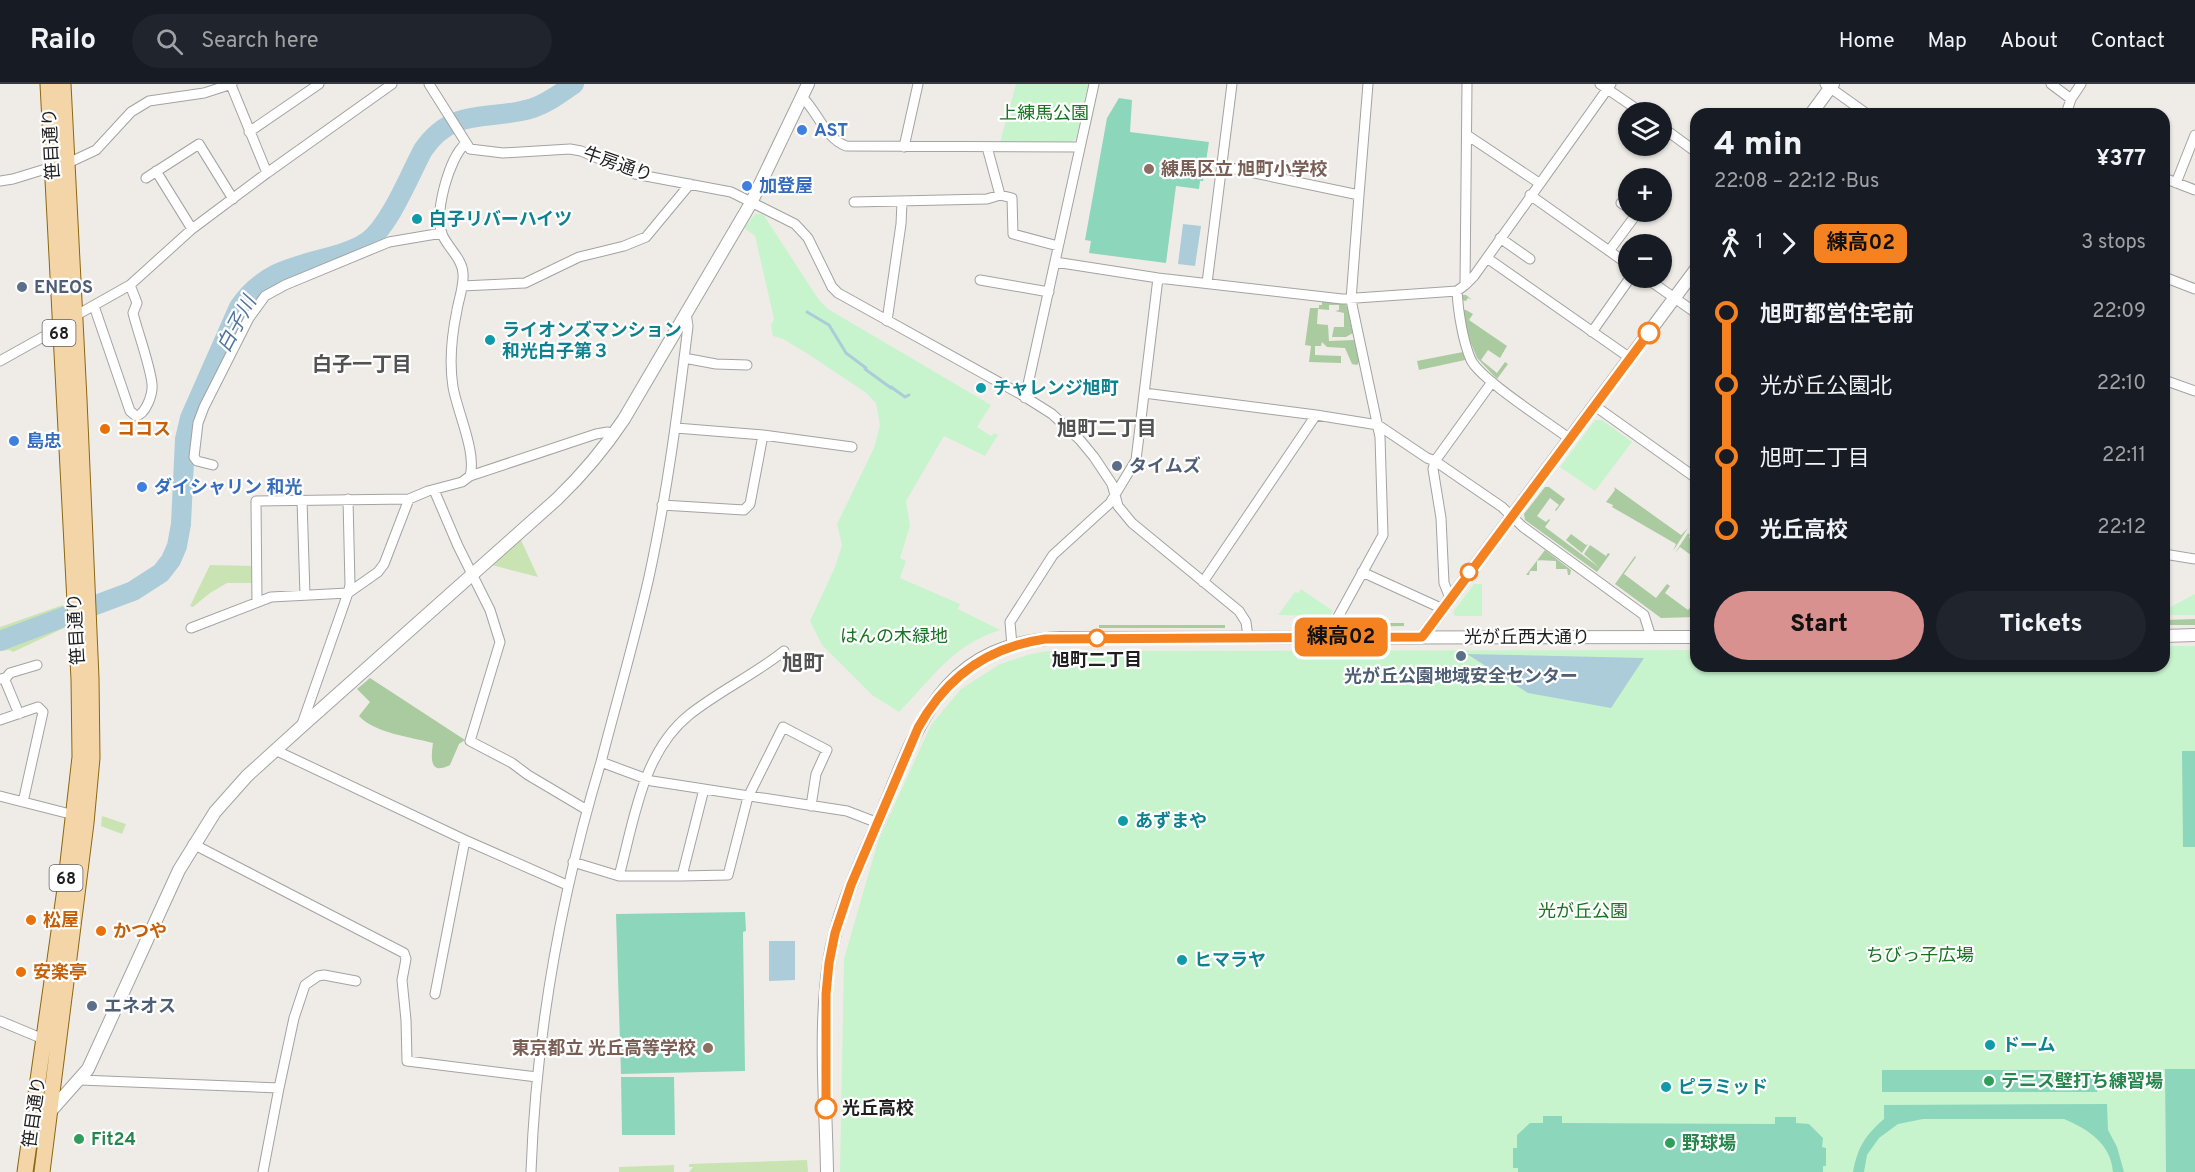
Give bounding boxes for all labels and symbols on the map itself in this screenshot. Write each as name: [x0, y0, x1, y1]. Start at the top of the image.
park label: 上練馬公園: [999, 103, 1089, 126]
street label: 笹目通り: [39, 107, 66, 180]
place label: AST: [814, 120, 848, 143]
marker: AST: [795, 123, 809, 137]
street label: 牛房通り: [580, 143, 655, 188]
place label: 練馬区立 旭町小学校: [1161, 159, 1328, 182]
marker: 練馬区立 旭町小学校: [1142, 162, 1156, 176]
place label: 加登屋: [759, 176, 813, 199]
marker: 加登屋: [740, 179, 754, 193]
place label: 白子リバーハイツ: [429, 209, 572, 232]
marker: 白子リバーハイツ: [410, 212, 424, 226]
place label: ENEOS: [34, 277, 93, 300]
marker: ENEOS: [15, 280, 29, 294]
water label: 白子川: [212, 291, 264, 358]
road number: 68: [42, 320, 76, 346]
place label: ライオンズマンション 和光白子第３: [502, 320, 682, 364]
unlabelled marker: [1638, 322, 1660, 344]
marker: ライオンズマンション 和光白子第３: [483, 333, 497, 347]
district label: 白子一丁目: [312, 353, 412, 379]
place label: チャレンジ旭町: [993, 378, 1119, 401]
marker: チャレンジ旭町: [974, 381, 988, 395]
district label: 旭町二丁目: [1057, 417, 1157, 443]
place label: ココス: [117, 419, 171, 442]
marker: ココス: [98, 422, 112, 436]
place label: 島忠: [26, 431, 62, 454]
marker: 島忠: [7, 434, 21, 448]
place label: タイムズ: [1129, 456, 1201, 479]
marker: タイムズ: [1110, 459, 1124, 473]
place label: ダイシャリン 和光: [154, 477, 303, 500]
marker: ダイシャリン 和光: [135, 480, 149, 494]
unlabelled marker: [1460, 563, 1478, 581]
street label: 笹目通り: [64, 592, 91, 665]
line badge: 練高02: [1299, 618, 1383, 656]
park label: はんの木緑地: [840, 626, 948, 649]
street label: 光が丘西大通り: [1464, 627, 1590, 650]
marker: 旭町二丁目: [1088, 629, 1106, 647]
marker: 光が丘公園地域安全センター: [1454, 649, 1468, 663]
place label: 旭町二丁目: [1052, 650, 1142, 673]
district label: 旭町: [782, 651, 824, 678]
place label: 光が丘公園地域安全センター: [1344, 666, 1578, 689]
place label: あずまや: [1135, 810, 1207, 834]
marker: あずまや: [1116, 814, 1130, 828]
road number: 68: [50, 865, 82, 891]
park label: 光が丘公園: [1538, 901, 1628, 924]
place label: 松屋: [43, 910, 79, 933]
marker: 松屋: [24, 913, 38, 927]
place label: かつや: [113, 921, 167, 944]
marker: かつや: [94, 924, 108, 938]
park label: ちびっ子広場: [1866, 945, 1974, 968]
place label: ヒマラヤ: [1194, 950, 1266, 973]
marker: ヒマラヤ: [1175, 953, 1189, 967]
place label: 安楽亭: [33, 962, 87, 985]
marker: 安楽亭: [14, 965, 28, 979]
place label: エネオス: [104, 996, 176, 1019]
marker: エネオス: [85, 999, 99, 1013]
place label: ドーム: [2002, 1035, 2055, 1058]
place label: 東京都立 光丘高等学校: [512, 1038, 696, 1061]
marker: ドーム: [1983, 1038, 1997, 1052]
marker: 東京都立 光丘高等学校: [701, 1041, 715, 1055]
place label: テニス壁打ち練習場: [2001, 1071, 2163, 1094]
marker: テニス壁打ち練習場: [1982, 1074, 1996, 1088]
street label: 笹目通り: [19, 1075, 52, 1149]
place label: ピラミッド: [1678, 1077, 1768, 1100]
marker: ピラミッド: [1659, 1080, 1673, 1094]
marker: 光丘高校: [815, 1097, 837, 1119]
place label: 光丘高校: [842, 1098, 914, 1121]
place label: Fit24: [91, 1129, 136, 1152]
marker: Fit24: [72, 1132, 86, 1146]
place label: 野球場: [1682, 1133, 1736, 1156]
marker: 野球場: [1663, 1136, 1677, 1150]

